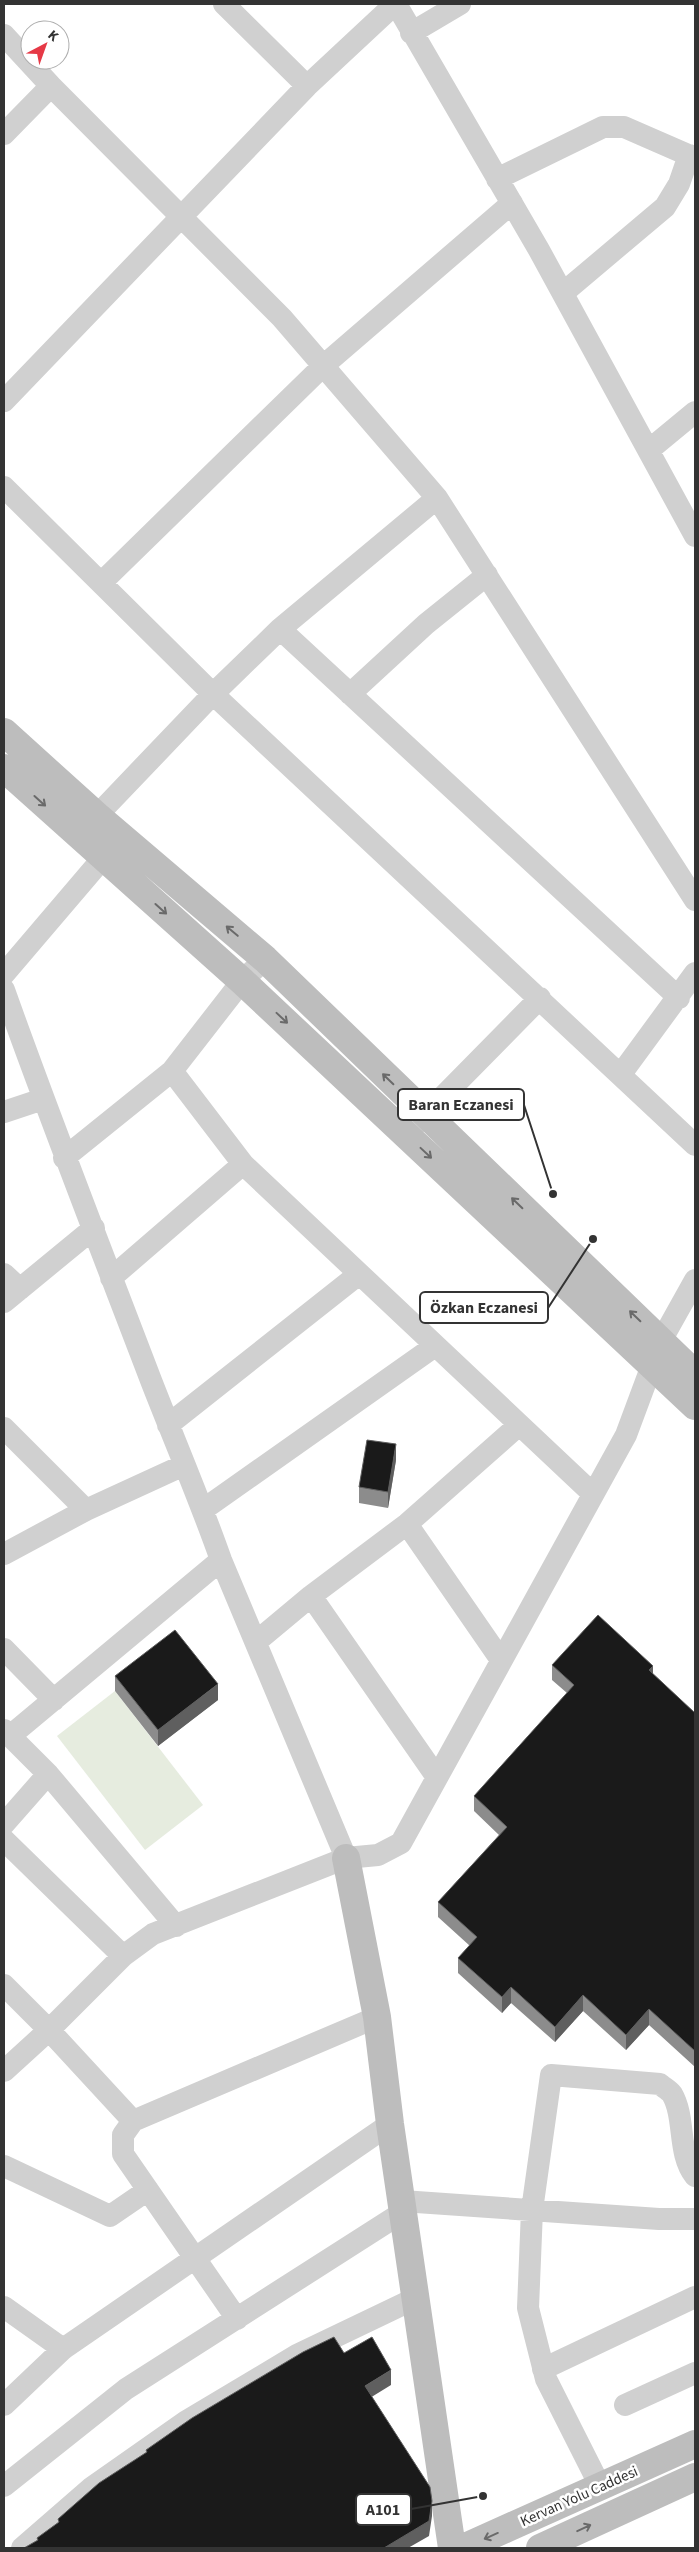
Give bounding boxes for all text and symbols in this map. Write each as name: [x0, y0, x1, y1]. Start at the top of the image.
north arrow: [20, 20, 70, 70]
text: K: [43, 26, 63, 47]
one-way arrow: [34, 795, 47, 806]
one-way arrow: [155, 903, 168, 915]
one-way arrow: [225, 925, 238, 936]
one-way arrow: [275, 1012, 288, 1024]
one-way arrow: [381, 1073, 394, 1085]
callout: Baran Eczanesi: [398, 1089, 524, 1120]
text: Baran Eczanesi: [408, 1094, 514, 1116]
one-way arrow: [419, 1147, 432, 1159]
one-way arrow: [511, 1197, 524, 1209]
callout: Özkan Eczanesi: [420, 1292, 548, 1323]
text: Özkan Eczanesi: [430, 1297, 538, 1319]
one-way arrow: [629, 1310, 641, 1322]
street label: Kervan Yolu Caddesi: [517, 2461, 641, 2532]
callout: A101: [356, 2494, 411, 2525]
text: A101: [365, 2499, 400, 2521]
one-way arrow: [576, 2523, 591, 2532]
one-way arrow: [484, 2531, 499, 2541]

